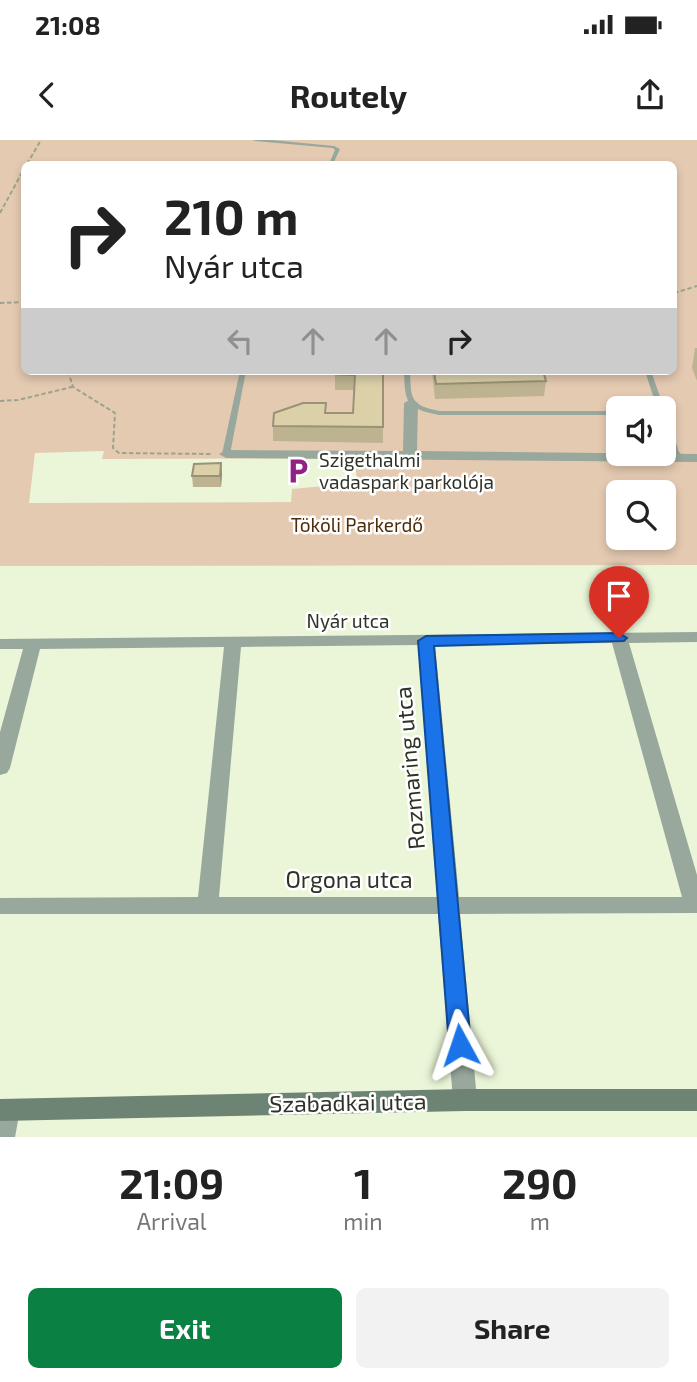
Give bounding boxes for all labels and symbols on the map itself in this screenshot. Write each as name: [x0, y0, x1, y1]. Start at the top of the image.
place label: Szigethalmi vadaspark parkolója: [319, 448, 494, 493]
parking icon: Szigethalmi vadaspark parkolója: [283, 456, 313, 486]
park label: Tököli Parkerdő: [291, 513, 423, 536]
pin: [589, 566, 649, 638]
street label: Nyár utca: [306, 609, 390, 632]
street label: Rozmaring utca: [388, 685, 430, 851]
street label: Orgona utca: [285, 865, 413, 893]
position arrow: [423, 1008, 497, 1082]
street label: Szabadkai utca: [269, 1087, 427, 1117]

